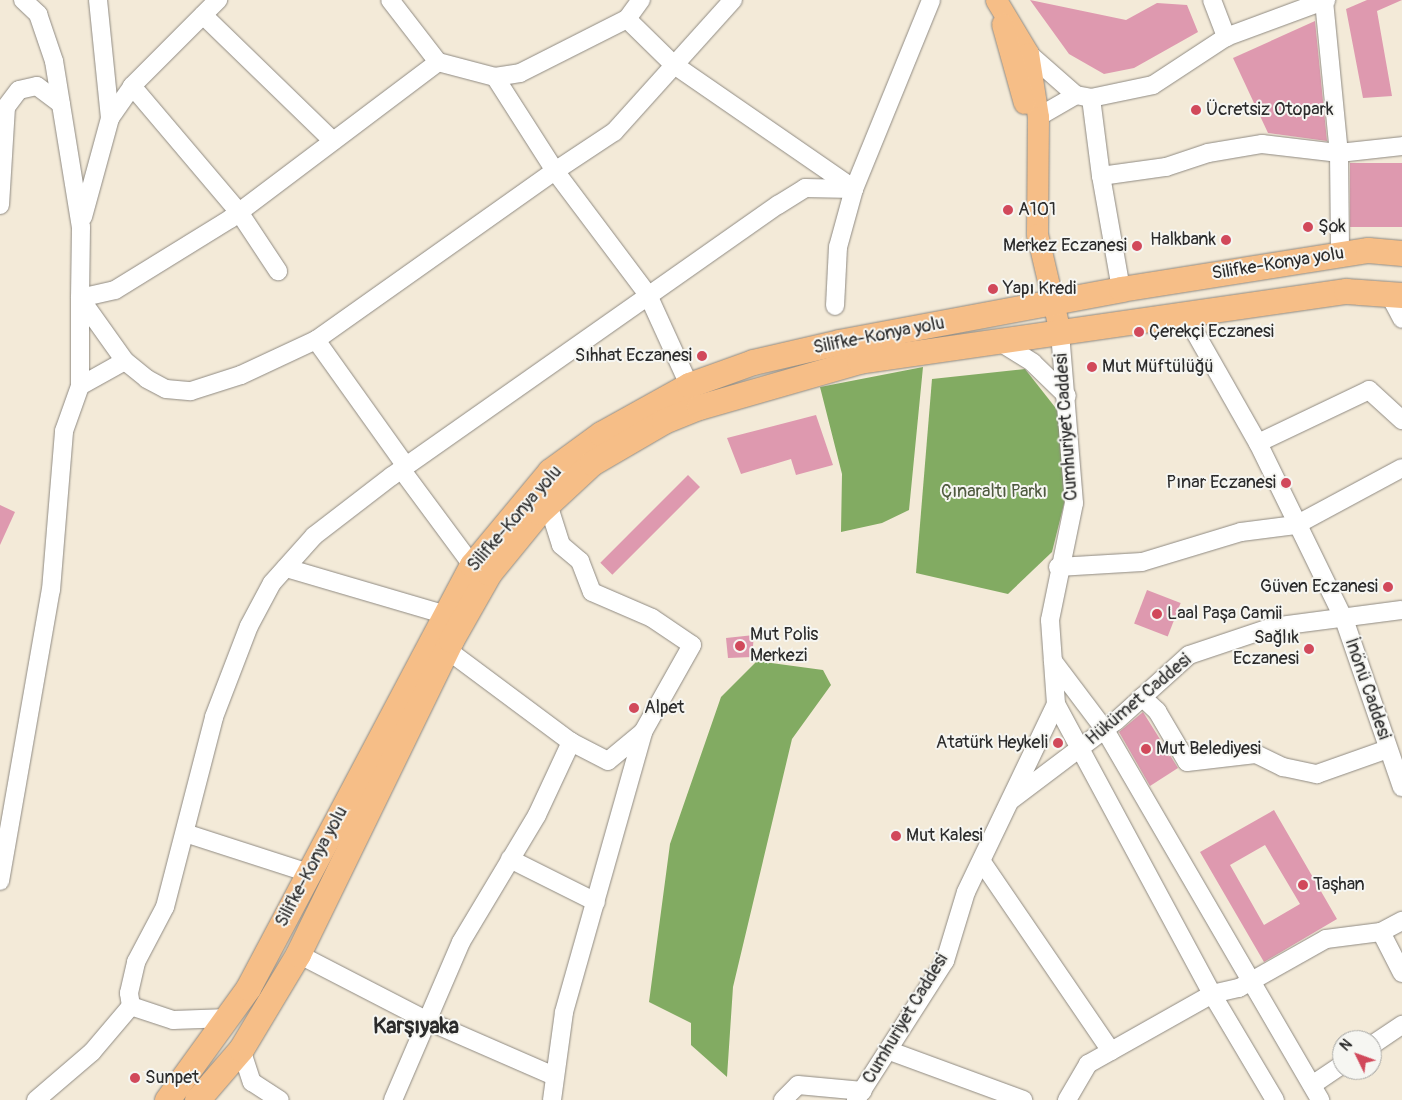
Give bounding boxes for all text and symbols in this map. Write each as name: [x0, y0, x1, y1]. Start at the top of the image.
place label: Ücretsiz Otopark: [1206, 99, 1333, 121]
marker: Ücretsiz Otopark: [1190, 104, 1202, 116]
place label: A101: [1018, 199, 1056, 221]
marker: A101: [1002, 204, 1014, 216]
place label: Şok: [1318, 216, 1346, 238]
marker: Şok: [1302, 221, 1314, 233]
place label: Halkbank: [1150, 229, 1216, 251]
marker: Halkbank: [1220, 234, 1232, 246]
place label: Merkez Eczanesi: [1003, 235, 1127, 257]
marker: Merkez Eczanesi: [1131, 240, 1143, 252]
street label: Silifke-Konya yolu: [1210, 243, 1346, 285]
place label: Yapı Kredi: [1003, 278, 1076, 300]
marker: Yapı Kredi: [987, 283, 999, 295]
street label: Silifke-Konya yolu: [811, 313, 947, 359]
place label: Çerekçi Eczanesi: [1149, 321, 1274, 343]
marker: Çerekçi Eczanesi: [1133, 326, 1145, 338]
place label: Sıhhat Eczanesi: [575, 345, 692, 367]
marker: Sıhhat Eczanesi: [696, 350, 708, 362]
street label: Cumhuriyet Caddesi: [1051, 353, 1083, 501]
place label: Mut Müftülüğü: [1102, 356, 1214, 378]
marker: Mut Müftülüğü: [1086, 361, 1098, 373]
street label: Silifke-Konya yolu: [463, 462, 567, 576]
place label: Pınar Eczanesi: [1166, 472, 1276, 494]
marker: Pınar Eczanesi: [1280, 477, 1292, 489]
park label: Çınaraltı Parkı: [941, 481, 1047, 503]
place label: Güven Eczanesi: [1260, 576, 1378, 598]
marker: Güven Eczanesi: [1382, 581, 1394, 593]
place label: Laal Paşa Camii: [1167, 603, 1282, 625]
marker: Laal Paşa Camii: [1151, 608, 1163, 620]
place label: Mut Polis Merkezi: [750, 625, 818, 668]
place label: Sağlık Eczanesi: [1233, 628, 1299, 670]
street label: İnönü Caddesi: [1340, 635, 1394, 743]
marker: Mut Polis Merkezi: [734, 640, 746, 652]
marker: Sağlık Eczanesi: [1303, 643, 1315, 655]
street label: Hükümet Caddesi: [1082, 650, 1196, 750]
place label: Alpet: [644, 697, 685, 719]
marker: Alpet: [628, 702, 640, 714]
place label: Atatürk Heykeli: [936, 732, 1048, 754]
marker: Atatürk Heykeli: [1052, 737, 1064, 749]
place label: Mut Belediyesi: [1156, 738, 1261, 760]
marker: Mut Belediyesi: [1140, 743, 1152, 755]
street label: Silifke-Konya yolu: [271, 803, 353, 931]
place label: Mut Kalesi: [906, 825, 983, 847]
marker: Mut Kalesi: [890, 830, 902, 842]
place label: Taşhan: [1313, 874, 1365, 896]
marker: Taşhan: [1297, 879, 1309, 891]
street label: Cumhuriyet Caddesi: [859, 950, 953, 1088]
district label: Karşıyaka: [373, 1014, 459, 1040]
north arrow: [1332, 1030, 1382, 1080]
text: N: [1337, 1036, 1356, 1055]
place label: Sunpet: [145, 1067, 199, 1089]
marker: Sunpet: [129, 1072, 141, 1084]

